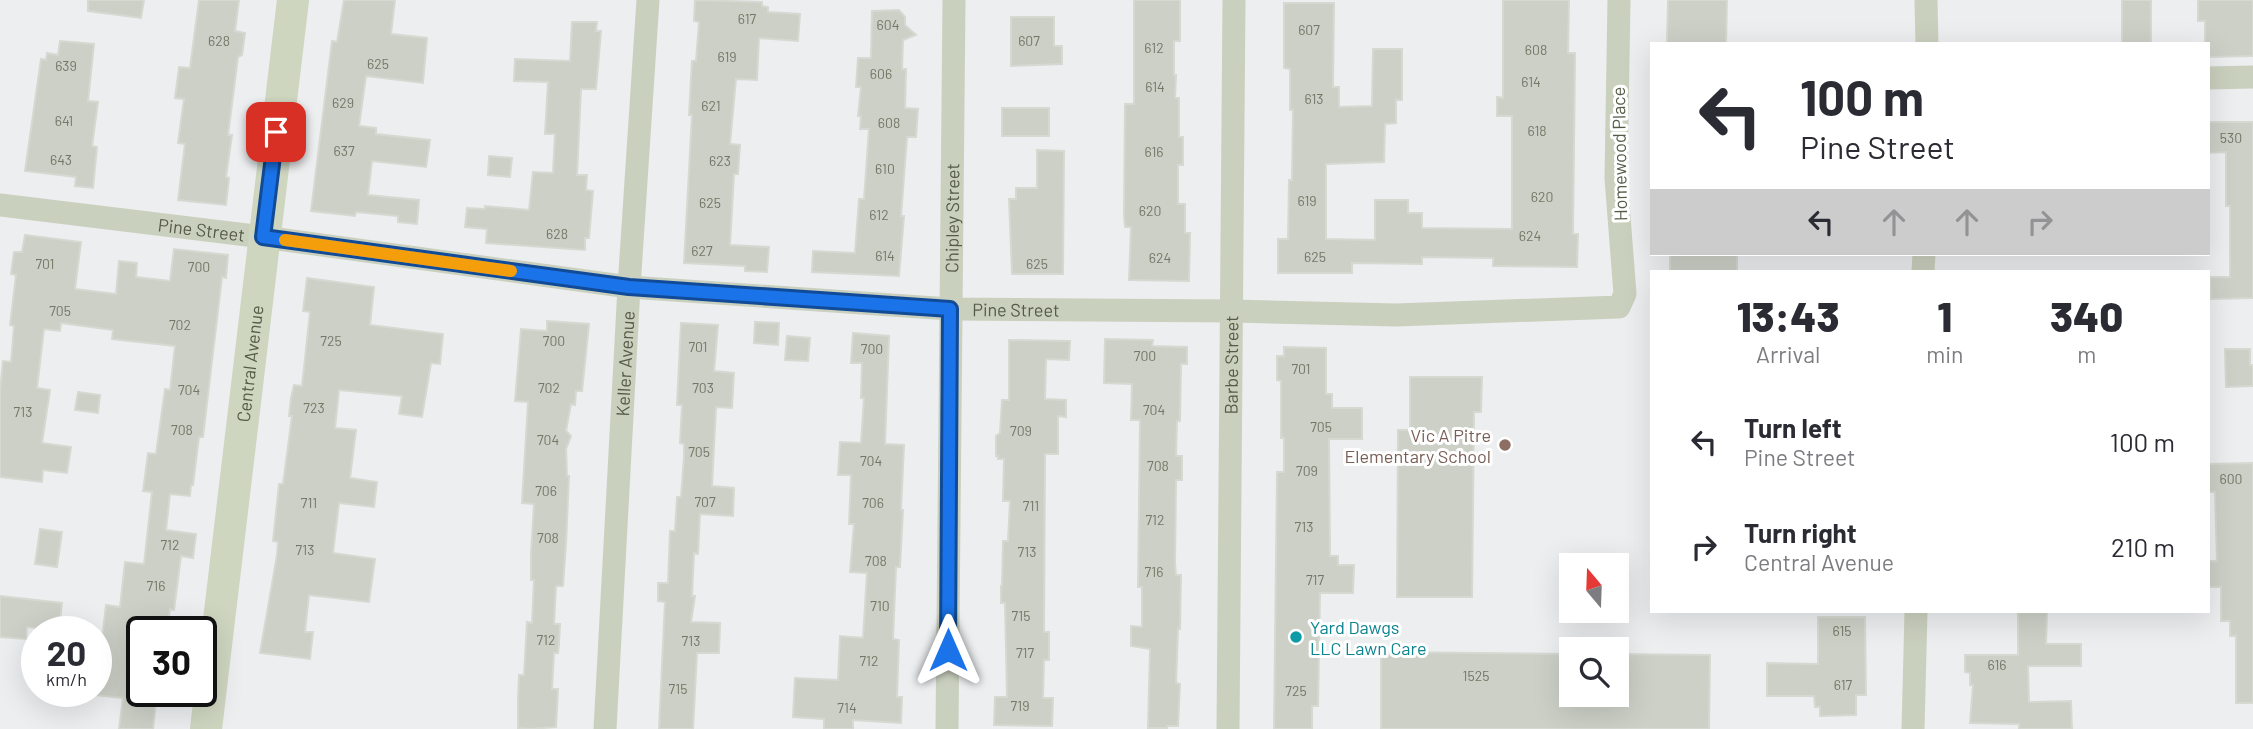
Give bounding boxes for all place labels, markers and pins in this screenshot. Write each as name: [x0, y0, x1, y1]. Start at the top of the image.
pin: [246, 102, 306, 162]
place label: Vic A Pitre Elementary School: [1344, 424, 1491, 467]
marker: Vic A Pitre Elementary School: [1497, 437, 1513, 453]
place label: Yard Dawgs LLC Lawn Care: [1310, 616, 1427, 659]
marker: Yard Dawgs LLC Lawn Care: [1288, 629, 1304, 645]

